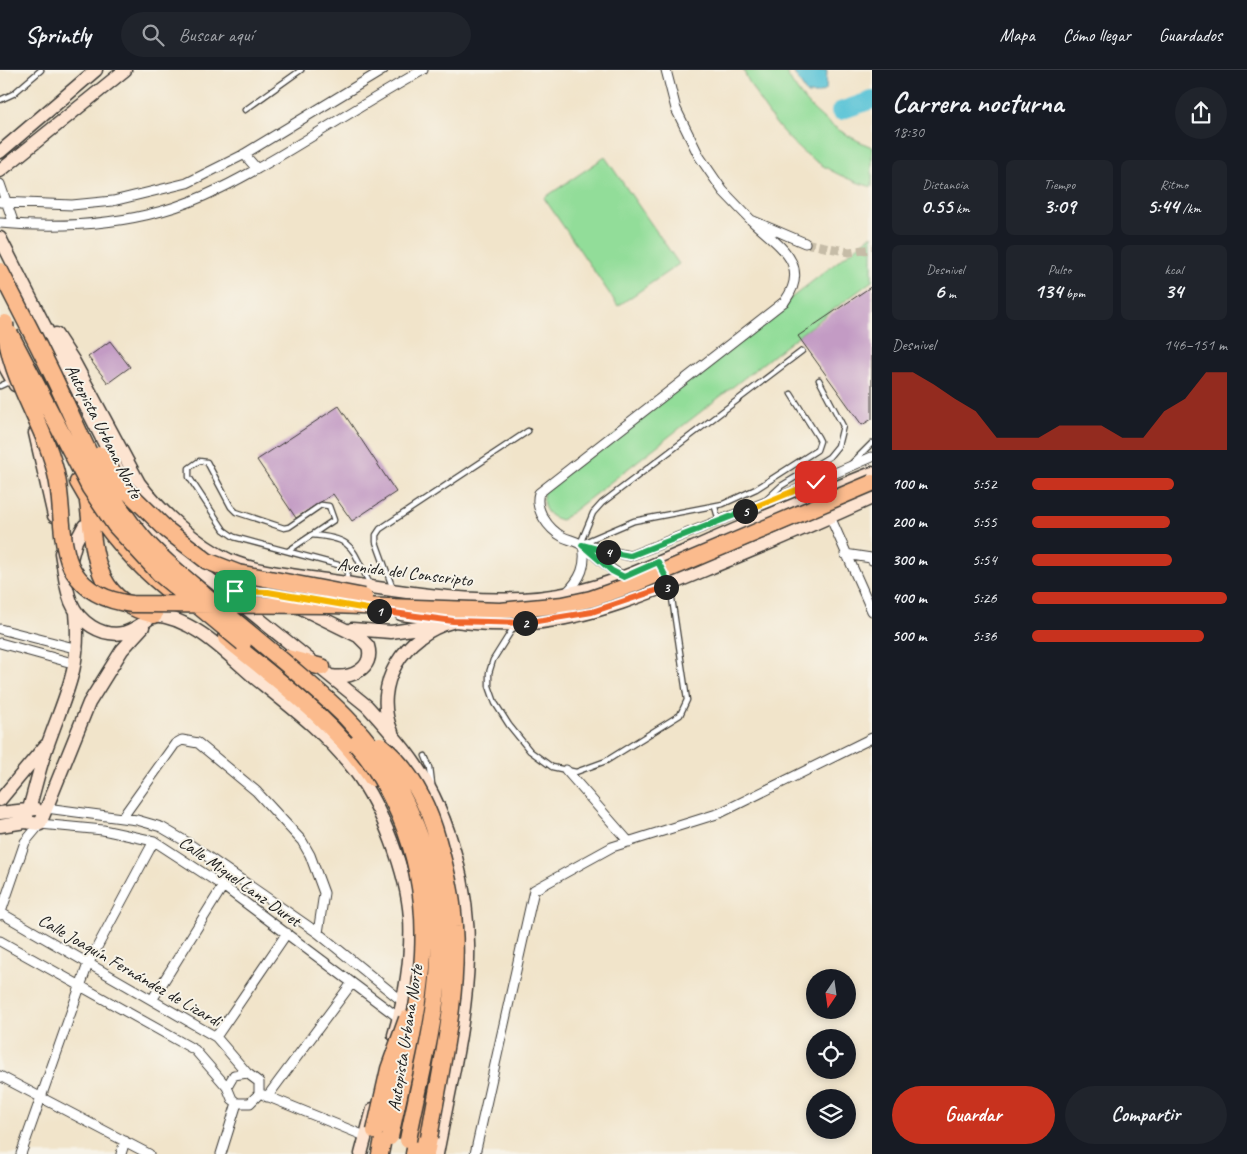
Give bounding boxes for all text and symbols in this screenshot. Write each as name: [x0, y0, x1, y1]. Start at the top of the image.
search box: [121, 12, 471, 57]
text: Sprintly: [25, 20, 91, 50]
icon: search: [139, 21, 167, 49]
text: Buscar aquí: [179, 23, 253, 47]
text: Mapa: [1000, 24, 1035, 46]
text: Cómo llegar: [1063, 24, 1131, 46]
text: Guardados: [1159, 24, 1222, 46]
text: Carrera nocturna: [892, 85, 1063, 120]
button: share: [1175, 87, 1227, 139]
text: 18:30: [892, 122, 924, 142]
text: Distancia: [922, 176, 968, 193]
text: Tiempo: [1044, 176, 1075, 193]
text: Ritmo: [1160, 176, 1188, 193]
text: 0.55: [921, 193, 953, 219]
text: 3:09: [1043, 193, 1076, 219]
text: 5:44: [1147, 193, 1179, 219]
text: km: [953, 200, 970, 217]
text: /km: [1179, 200, 1201, 217]
text: Desnivel: [926, 261, 964, 278]
text: Pulso: [1048, 261, 1071, 278]
text: kcal: [1165, 261, 1183, 278]
text: 6: [935, 278, 945, 304]
text: 134: [1034, 278, 1062, 304]
text: 34: [1164, 278, 1183, 304]
text: m: [945, 285, 956, 302]
text: bpm: [1062, 285, 1085, 302]
text: Desnivel: [892, 335, 935, 355]
text: 146–151 m: [1164, 335, 1227, 355]
street label: Autopista Urbana Norte: [61, 360, 148, 503]
pin: [795, 461, 837, 503]
icon: check: [802, 468, 830, 496]
text: 100 m: [892, 474, 927, 494]
text: 5:52: [972, 474, 997, 494]
pin: 5: [732, 498, 758, 524]
text: 5: [742, 503, 749, 520]
text: 200 m: [892, 512, 927, 532]
text: 5:55: [972, 512, 997, 532]
pin: 4: [596, 540, 620, 564]
text: 4: [605, 544, 612, 561]
text: 300 m: [892, 550, 927, 570]
text: 5:54: [972, 550, 997, 570]
street label: Avenida del Conscripto: [336, 553, 475, 591]
pin: [214, 570, 256, 612]
pin: 3: [654, 574, 678, 600]
icon: arrive: [221, 577, 249, 605]
text: 3: [663, 579, 670, 596]
text: 400 m: [892, 588, 927, 608]
text: 5:26: [972, 588, 997, 608]
pin: 1: [366, 598, 392, 624]
text: 1: [376, 603, 383, 620]
pin: 2: [512, 610, 538, 636]
text: 2: [522, 615, 529, 632]
text: 500 m: [892, 626, 926, 646]
text: 5:36: [972, 626, 997, 646]
street label: Calle Miguel Lanz Duret: [175, 831, 307, 932]
street label: Calle Joaquín Fernández de Lizardi: [35, 909, 228, 1033]
street label: Autopista Urbana Norte: [383, 962, 428, 1113]
north arrow: [806, 969, 856, 1019]
map controls: [806, 969, 856, 1139]
button: locate: [806, 1029, 856, 1079]
button: Guardar: [892, 1086, 1055, 1144]
button: Compartir: [1065, 1086, 1227, 1144]
button: layers: [806, 1089, 856, 1139]

